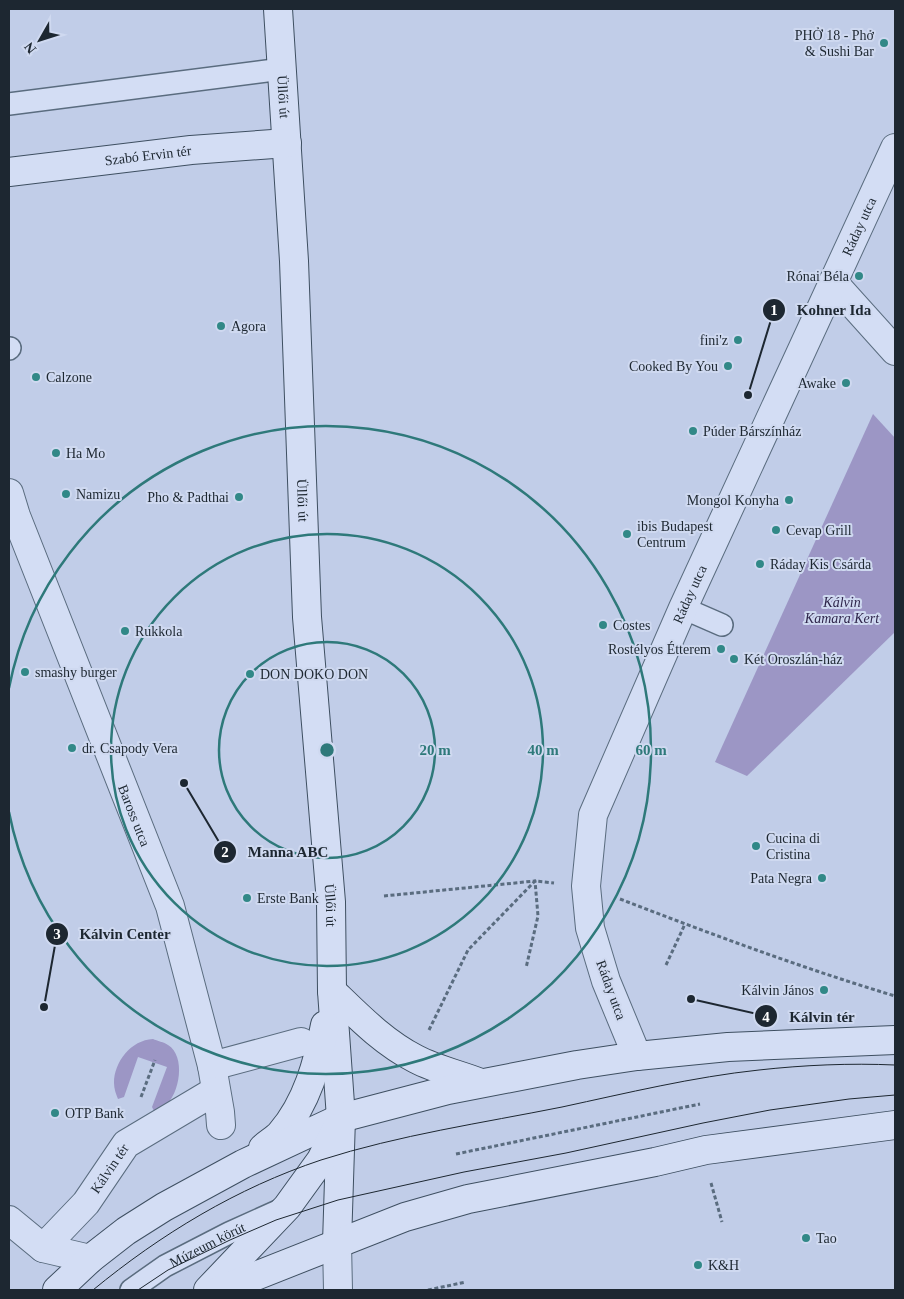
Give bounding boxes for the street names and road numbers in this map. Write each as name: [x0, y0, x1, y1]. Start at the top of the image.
street label: Üllői út: [275, 75, 292, 119]
street label: Szabó Ervin tér: [104, 142, 192, 168]
street label: Ráday utca: [839, 194, 879, 258]
street label: Üllői út: [294, 478, 311, 522]
street label: Ráday utca: [670, 562, 710, 626]
street label: Baross utca: [115, 782, 153, 849]
street label: Üllői út: [322, 883, 339, 927]
street label: Ráday utca: [593, 958, 629, 1023]
street label: Kálvin tér: [87, 1141, 132, 1196]
street label: Múzeum körút: [167, 1219, 247, 1270]

